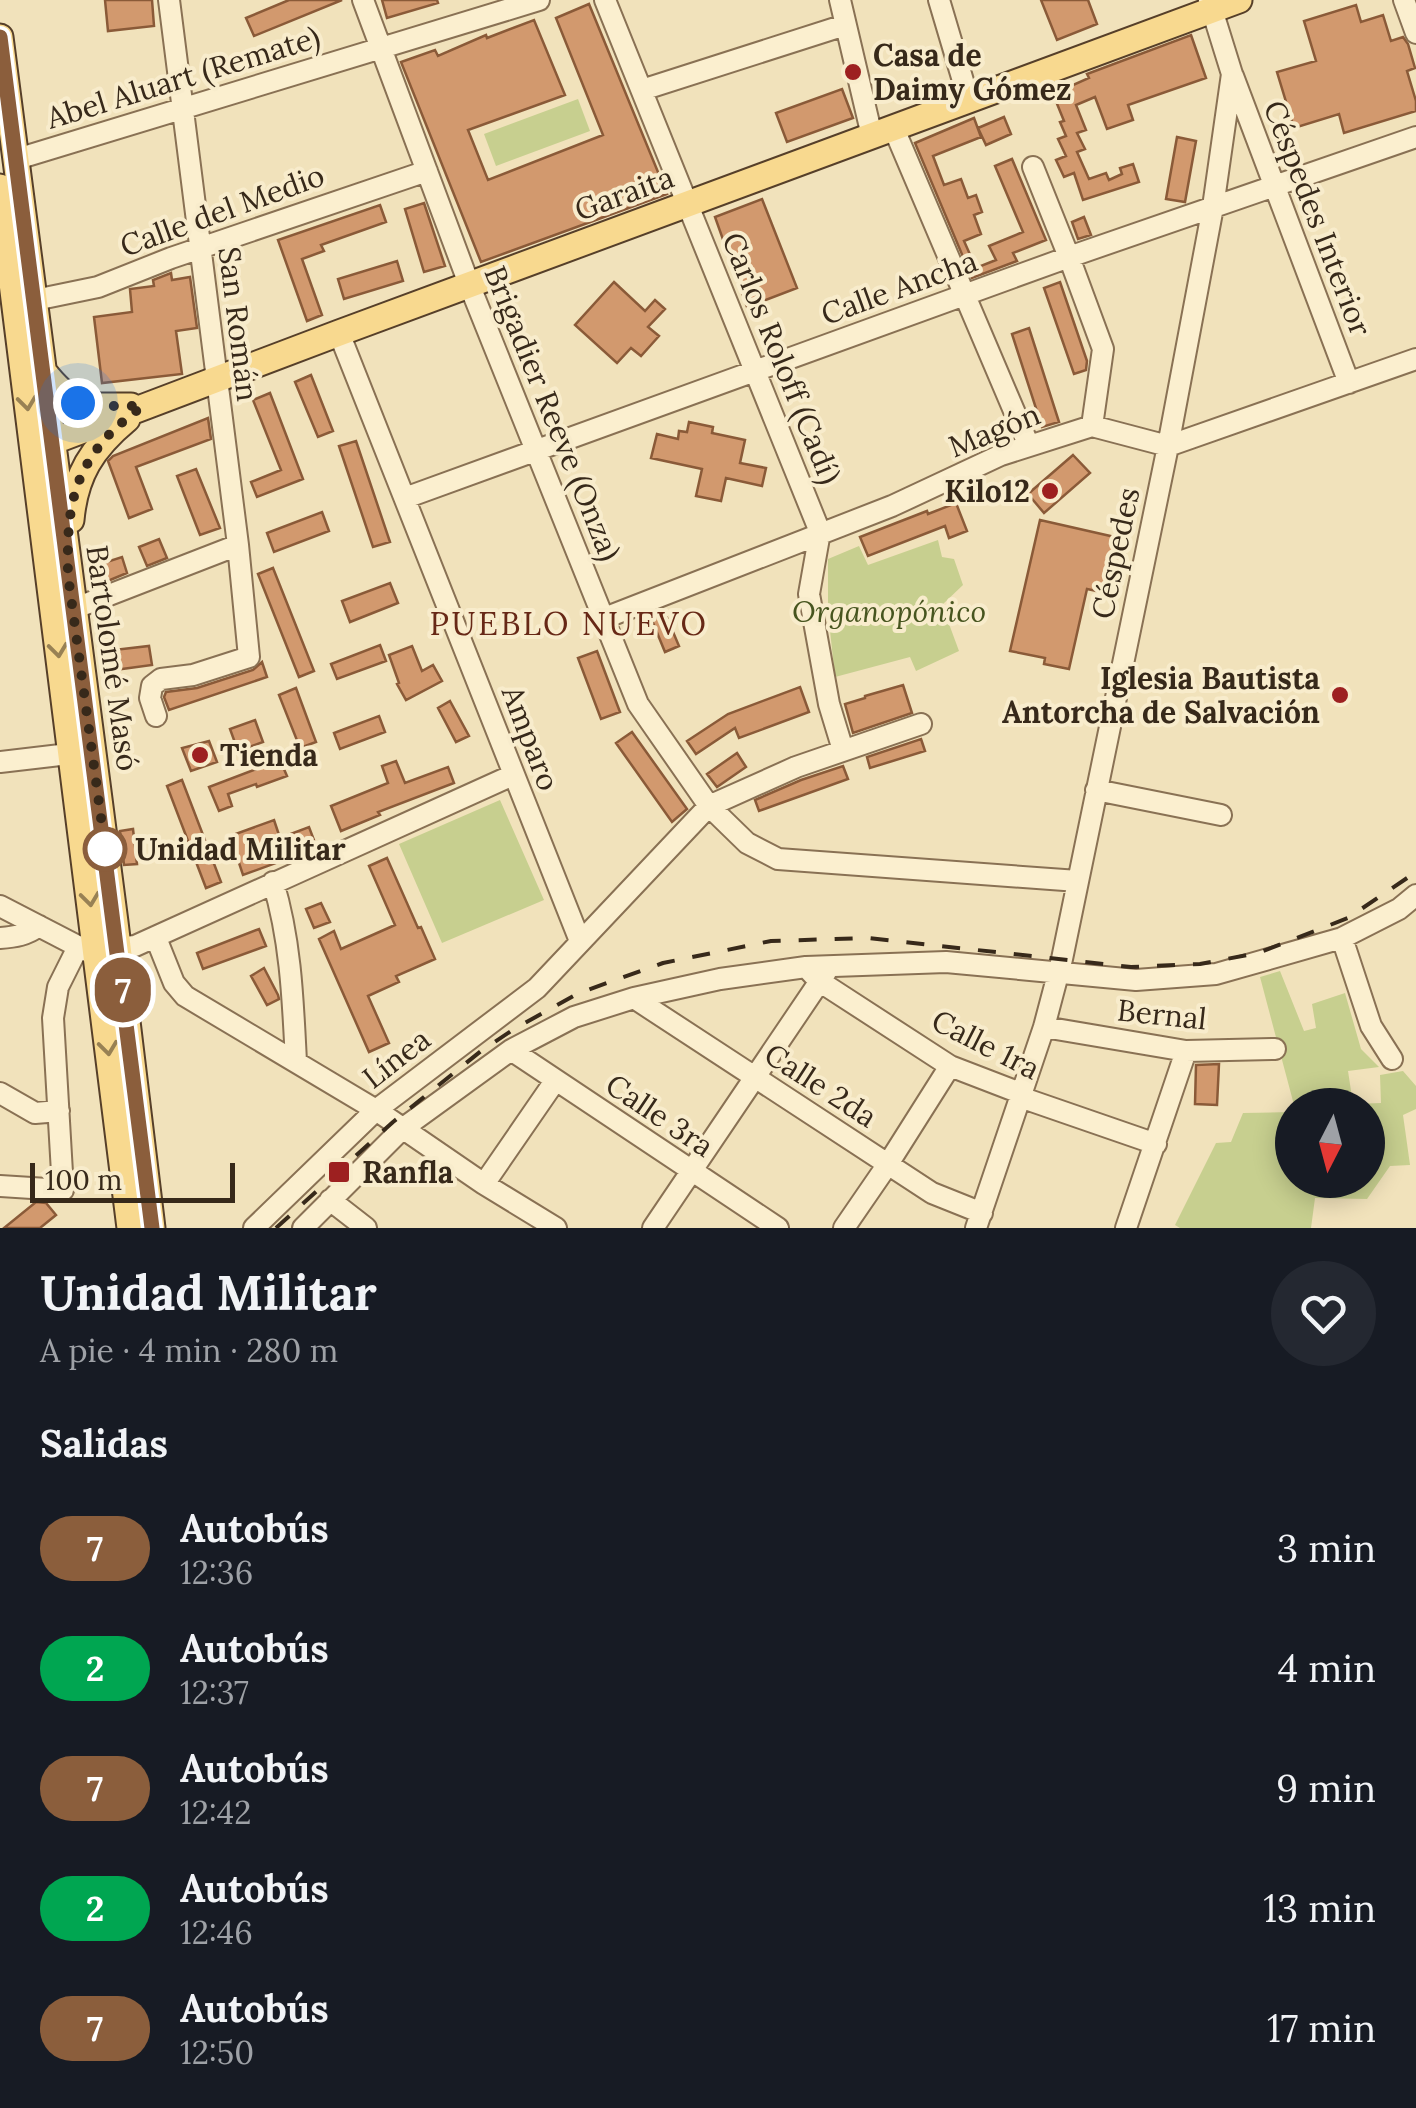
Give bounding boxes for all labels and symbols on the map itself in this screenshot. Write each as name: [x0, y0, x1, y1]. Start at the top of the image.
street label: Abel Aluart (Remate): [41, 17, 325, 138]
place label: Casa de Daimy Gómez: [873, 36, 1071, 109]
marker: Casa de Daimy Gómez: [842, 61, 864, 83]
street label: Céspedes Interior: [1256, 95, 1380, 341]
street label: Calle del Medio: [115, 155, 329, 265]
street label: Garaita: [569, 158, 679, 228]
street label: Carlos Roloff (Cadí): [713, 227, 850, 490]
street label: Calle Ancha: [816, 241, 982, 333]
street label: San Román: [211, 245, 267, 403]
street label: Brigadier Reeve (Onza): [475, 260, 630, 566]
your location: [53, 378, 103, 428]
one-way arrow: [16, 395, 37, 411]
street label: Magón: [943, 395, 1046, 466]
place label: Kilo12: [944, 472, 1030, 510]
marker: Kilo12: [1039, 480, 1061, 502]
street label: Céspedes: [1083, 484, 1147, 622]
street label: Bartolomé Masó: [78, 543, 148, 773]
park label: Organopónico: [792, 592, 986, 630]
district label: PUEBLO NUEVO: [430, 603, 708, 644]
one-way arrow: [47, 643, 68, 659]
place label: Iglesia Bautista Antorcha de Salvación: [1002, 659, 1320, 731]
street label: Amparo: [493, 679, 568, 796]
marker: Iglesia Bautista Antorcha de Salvación: [1329, 684, 1351, 706]
place label: Tienda: [220, 736, 318, 774]
marker: Tienda: [189, 744, 211, 766]
marker: Unidad Militar: [84, 828, 126, 870]
place label: Unidad Militar: [135, 830, 346, 868]
one-way arrow: [79, 892, 100, 908]
line badge: 7: [90, 958, 156, 1022]
street label: Bernal: [1115, 990, 1209, 1038]
street label: Calle 1ra: [926, 1001, 1046, 1087]
street label: Línea: [354, 1020, 438, 1096]
street label: Calle 2da: [758, 1035, 884, 1135]
one-way arrow: [97, 1040, 118, 1056]
street label: Calle 3ra: [599, 1065, 721, 1165]
north arrow: [1275, 1088, 1385, 1198]
place label: Ranfla: [362, 1153, 454, 1191]
scale bar: [30, 1158, 235, 1202]
marker: Ranfla: [326, 1159, 352, 1185]

